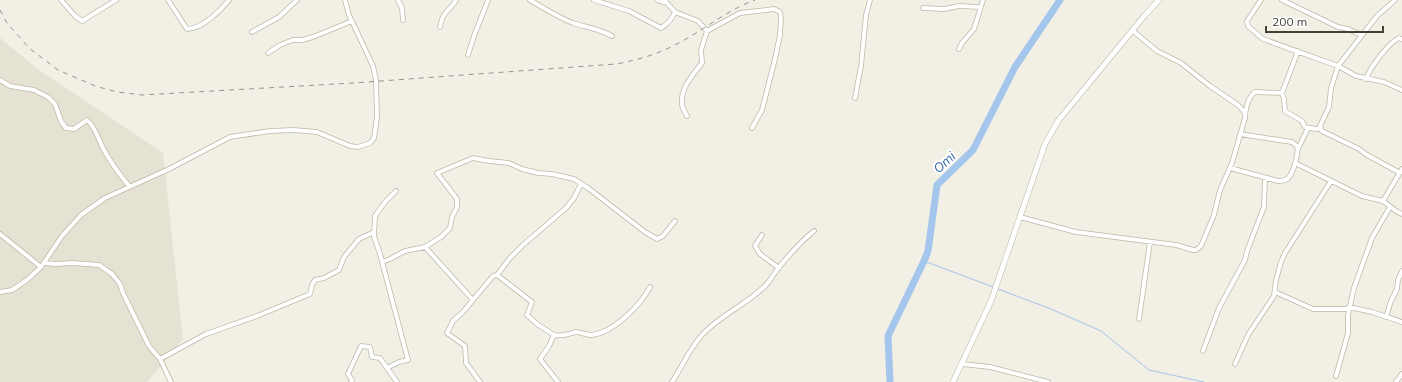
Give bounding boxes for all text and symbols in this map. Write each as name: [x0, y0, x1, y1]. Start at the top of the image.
scale bar: [1266, 8, 1383, 34]
text: 200 m: [1272, 14, 1307, 29]
water label: Omi: [930, 147, 959, 176]

